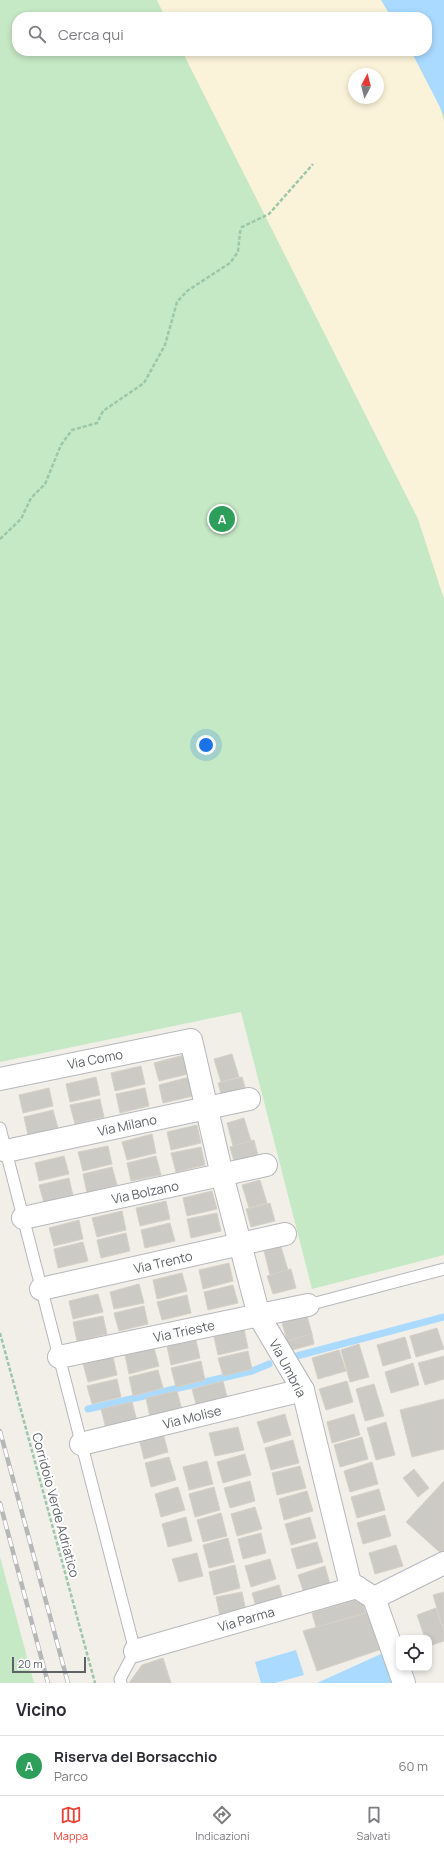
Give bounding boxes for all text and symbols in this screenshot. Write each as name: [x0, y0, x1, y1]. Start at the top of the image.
search box: [12, 12, 432, 56]
icon: search: [26, 23, 48, 45]
text: Cerca qui: [58, 24, 124, 45]
north arrow: [348, 68, 384, 104]
pin: A: [209, 504, 235, 534]
your location: [196, 735, 216, 755]
street label: Via Como: [66, 1045, 125, 1073]
street label: Via Milano: [96, 1110, 159, 1140]
street label: Via Bolzano: [110, 1176, 181, 1208]
street label: Via Trento: [132, 1246, 194, 1278]
street label: Via Trieste: [152, 1316, 217, 1346]
street label: Via Umbria: [265, 1336, 311, 1400]
street label: Via Molise: [161, 1401, 223, 1433]
street label: Corridoio Verde Adriatico: [28, 1431, 84, 1580]
street label: Via Parma: [216, 1602, 276, 1636]
map controls: [396, 1635, 432, 1671]
button: locate: [396, 1635, 432, 1671]
scale bar: [12, 1655, 86, 1674]
text: 20 m: [18, 1656, 43, 1671]
text: Vicino: [16, 1698, 67, 1721]
text: Riserva del Borsacchio: [54, 1746, 217, 1767]
text: A: [25, 1757, 33, 1775]
text: 60 m: [398, 1757, 428, 1775]
text: Parco: [54, 1767, 88, 1785]
tab: Mappa: [54, 1804, 88, 1843]
tab: Indicazioni: [195, 1804, 249, 1843]
tab: Salvati: [357, 1804, 390, 1843]

